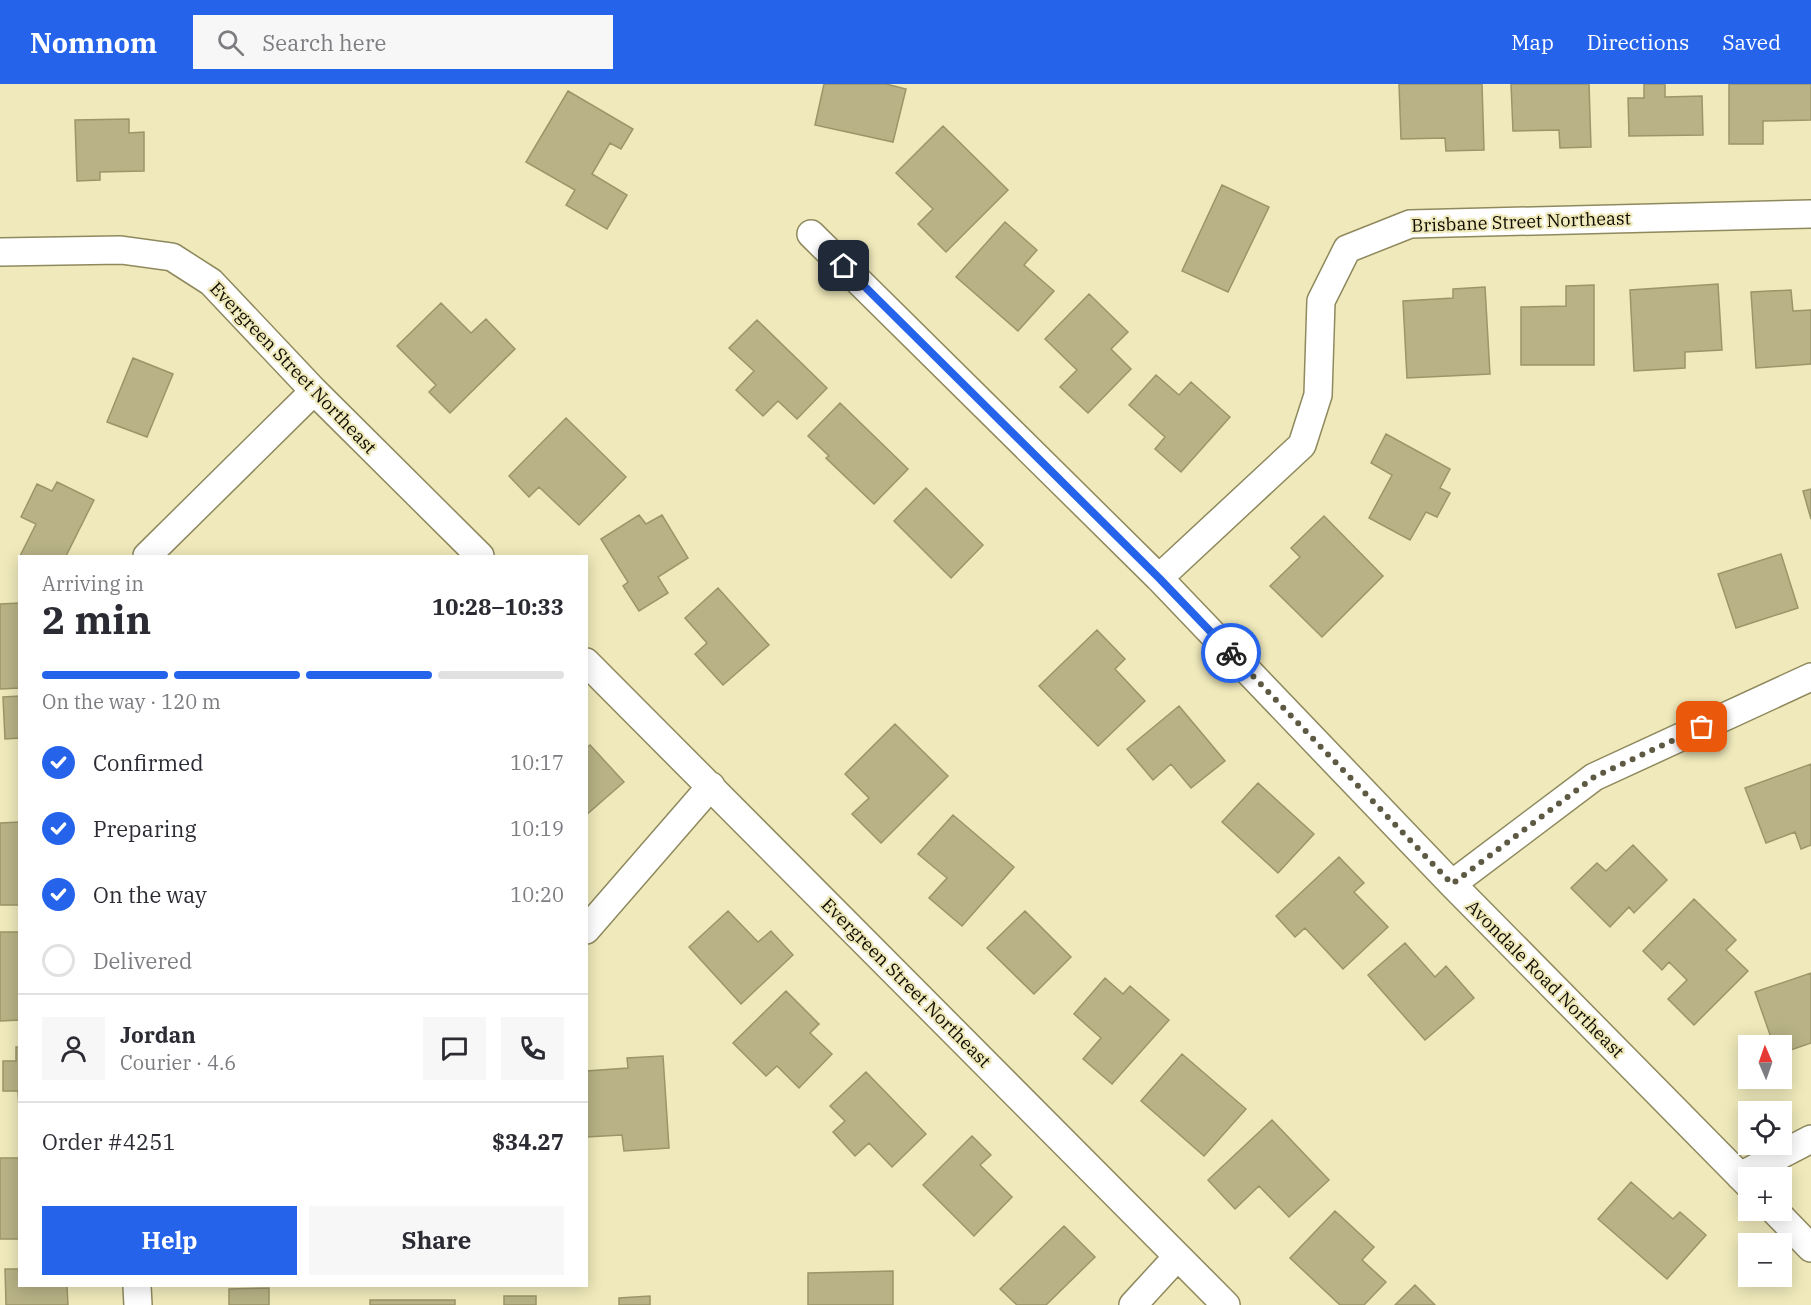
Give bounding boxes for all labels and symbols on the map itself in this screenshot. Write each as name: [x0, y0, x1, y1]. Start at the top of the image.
street label: Brisbane Street Northeast: [1411, 206, 1631, 237]
pin: [818, 240, 869, 291]
street label: Evergreen Street Northeast: [205, 277, 382, 459]
courier: [1201, 623, 1261, 683]
pin: [1676, 701, 1727, 752]
street label: Evergreen Street Northeast: [817, 893, 996, 1072]
street label: Avondale Road Northeast: [1461, 895, 1629, 1063]
north arrow: [1738, 1035, 1792, 1089]

